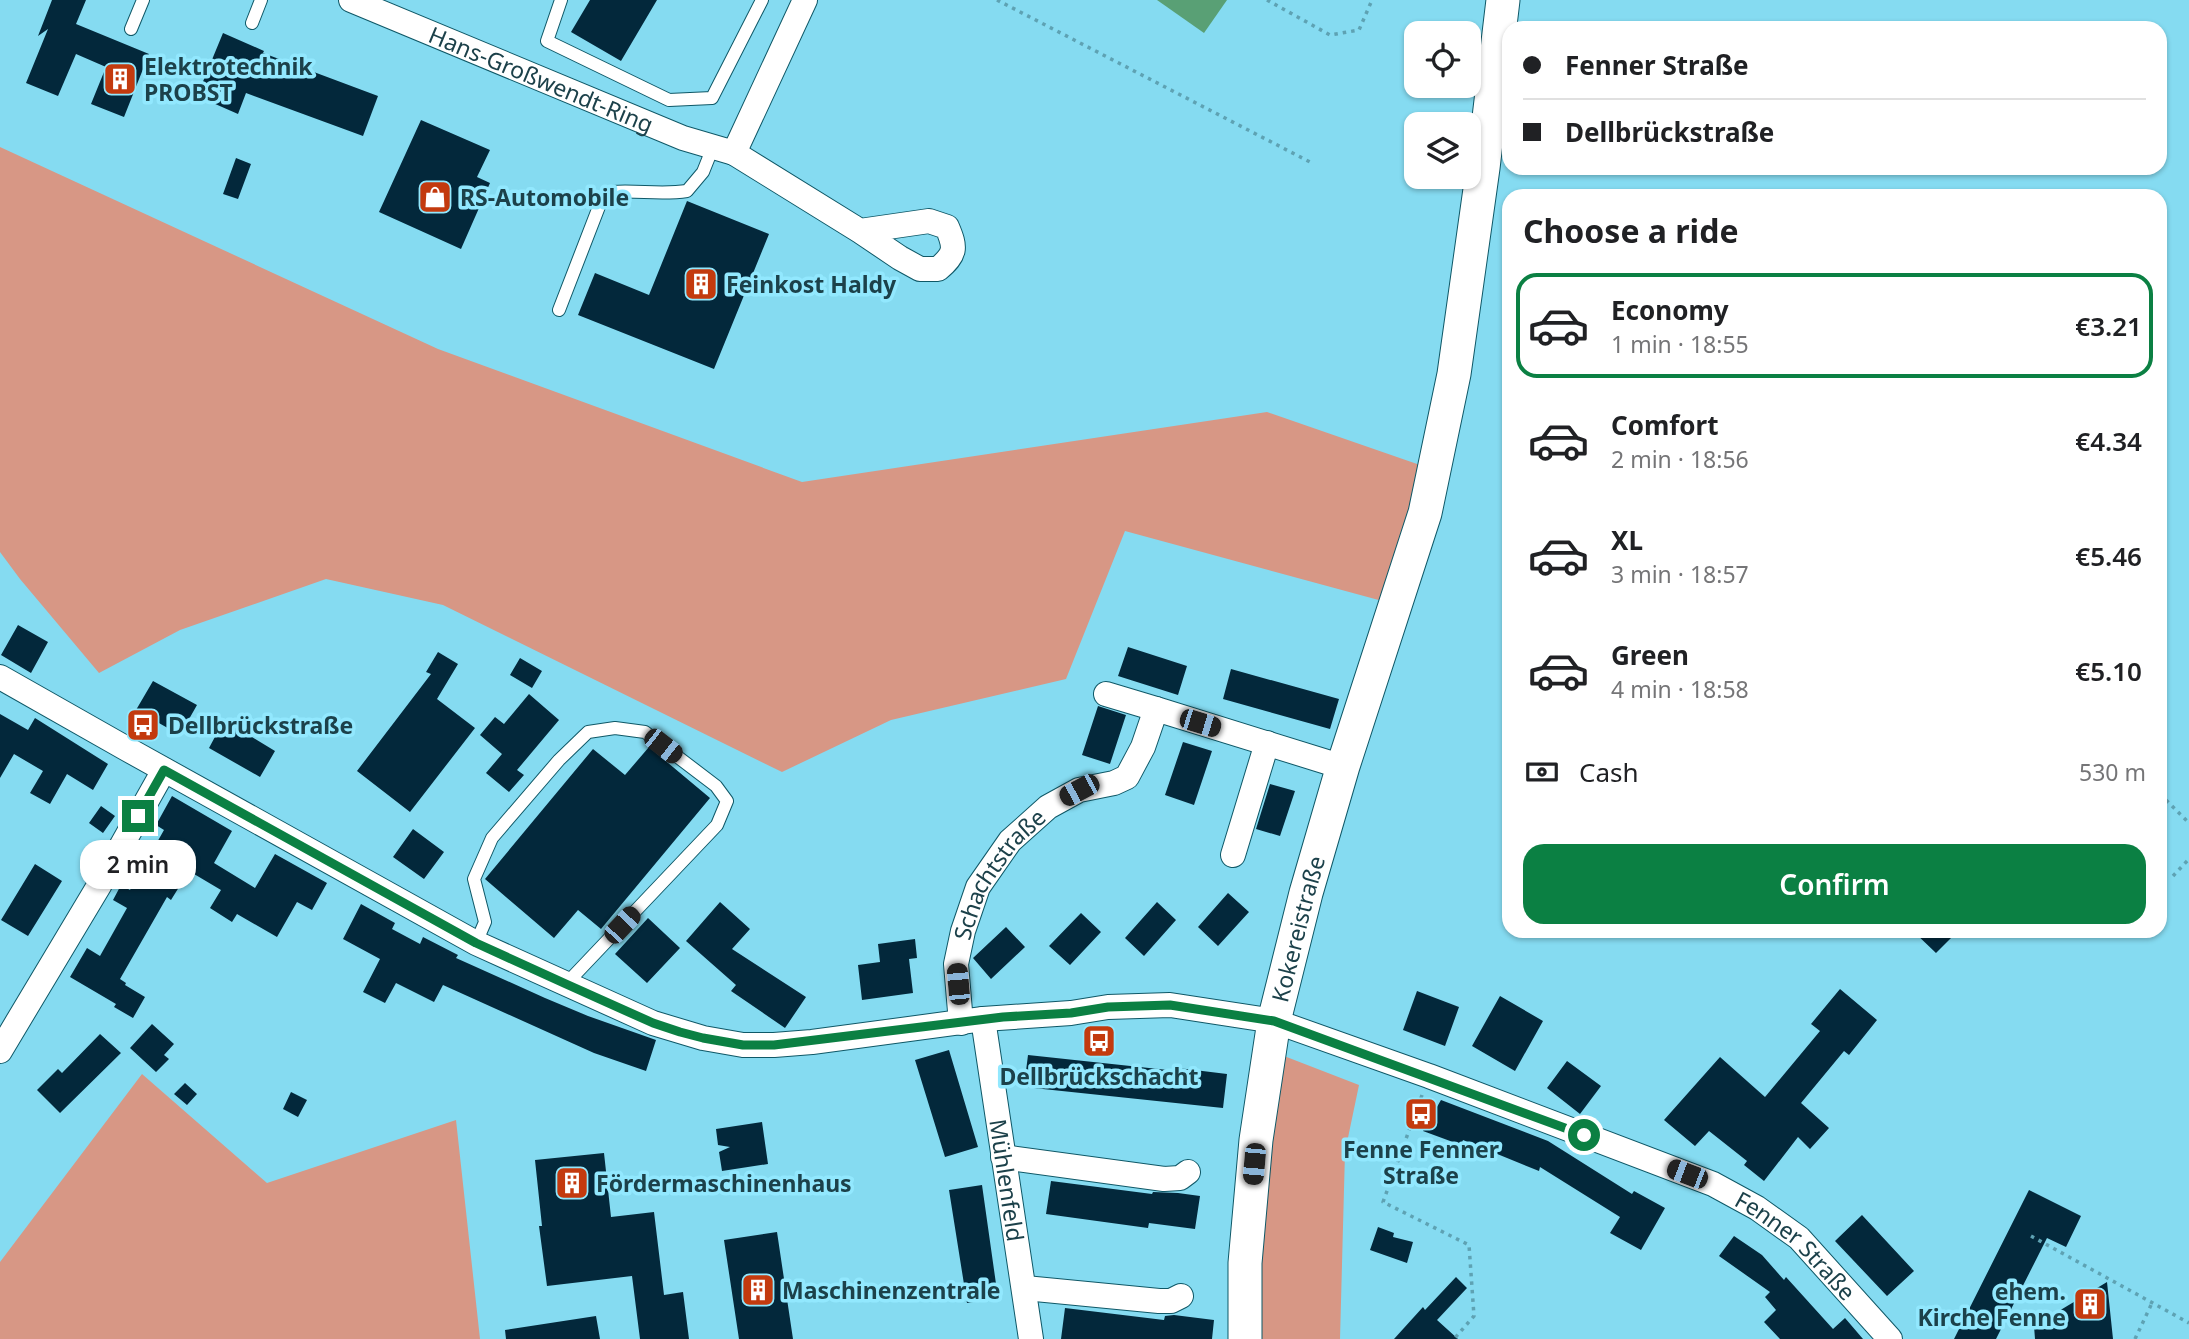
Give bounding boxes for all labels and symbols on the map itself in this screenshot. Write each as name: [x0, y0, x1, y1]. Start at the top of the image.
street label: Hans-Großwendt-Ring: [424, 18, 658, 140]
place label: Elektrotechnik PROBST: [144, 50, 313, 108]
building icon: Elektrotechnik PROBST: [101, 60, 139, 98]
shop icon: RS-Automobile: [416, 178, 454, 216]
place label: RS-Automobile: [460, 181, 629, 213]
building icon: Feinkost Haldy: [682, 265, 720, 303]
place label: Feinkost Haldy: [726, 268, 897, 300]
bus stop icon: Dellbrückstraße: [124, 706, 162, 744]
car: [1177, 707, 1224, 739]
place label: Dellbrückstraße: [168, 709, 353, 741]
car: [640, 725, 687, 767]
car: [1056, 771, 1103, 809]
route end: [122, 800, 154, 832]
street label: Schachtstraße: [946, 801, 1052, 943]
callout: 2 min: [80, 840, 196, 890]
street label: Kokereistraße: [1263, 852, 1332, 1005]
car: [600, 902, 645, 948]
car: [946, 962, 971, 1006]
bus stop icon: Dellbrückschacht: [1080, 1022, 1118, 1060]
place label: Dellbrückschacht: [999, 1060, 1199, 1092]
bus stop icon: Fenne Fenner Straße: [1402, 1095, 1440, 1133]
street label: Mühlenfeld: [982, 1117, 1032, 1244]
route start: [1568, 1119, 1600, 1151]
place label: Fenne Fenner Straße: [1343, 1133, 1499, 1191]
car: [1242, 1142, 1267, 1186]
car: [1664, 1157, 1711, 1191]
building icon: Fördermaschinenhaus: [553, 1164, 591, 1202]
place label: Fördermaschinenhaus: [596, 1167, 852, 1199]
street label: Fenner Straße: [1730, 1183, 1863, 1307]
building icon: Maschinenzentrale: [739, 1271, 777, 1309]
place label: Maschinenzentrale: [782, 1274, 1001, 1306]
place label: ehem. Kirche Fenne: [1918, 1275, 2066, 1333]
building icon: ehem. Kirche Fenne: [2071, 1285, 2109, 1323]

